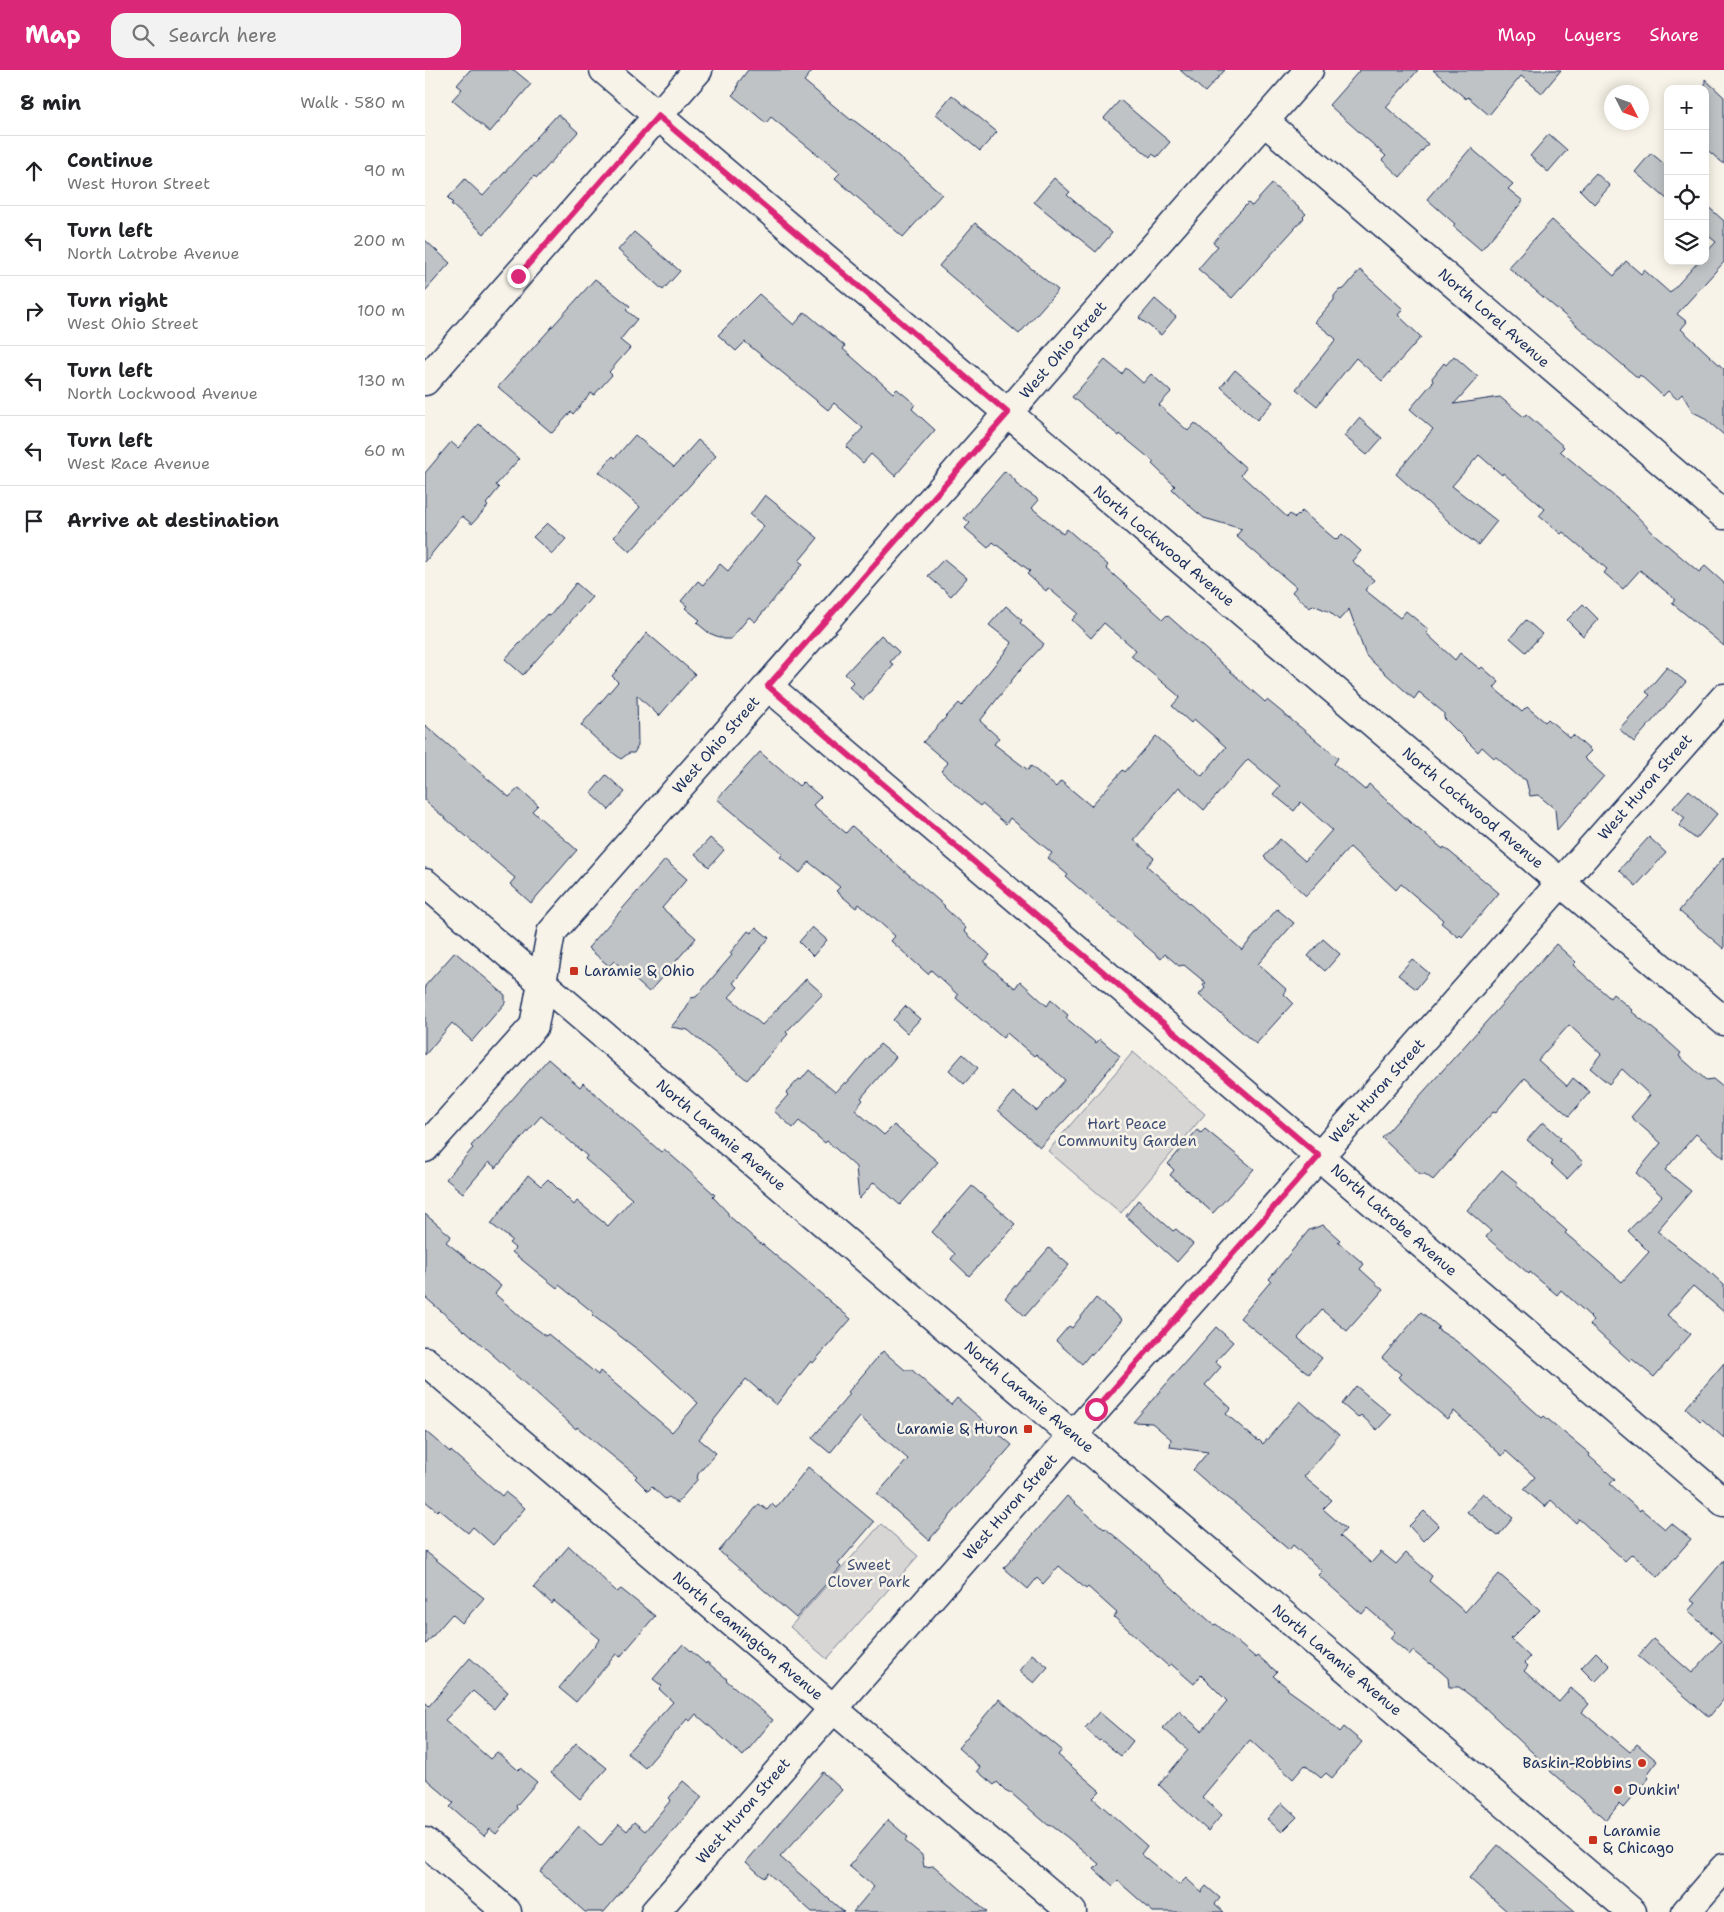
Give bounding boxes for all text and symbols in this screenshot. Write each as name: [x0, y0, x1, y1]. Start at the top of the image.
search box: [111, 13, 461, 58]
text: Map: [25, 19, 81, 51]
icon: search: [129, 21, 157, 49]
text: Search here: [169, 23, 277, 48]
text: Map: [1498, 23, 1536, 47]
text: Layers: [1564, 23, 1621, 47]
text: Share: [1649, 23, 1699, 47]
north arrow: [1604, 85, 1649, 130]
map controls: [1664, 85, 1709, 265]
button: +: [1664, 85, 1709, 130]
text: 8 min: [20, 89, 81, 117]
text: Walk · 580 m: [300, 92, 405, 113]
button: −: [1664, 130, 1709, 175]
text: Continue: [67, 148, 153, 173]
icon: ahead: [20, 157, 48, 185]
text: 90 m: [364, 160, 405, 181]
text: West Huron Street: [67, 173, 210, 194]
button: locate: [1664, 175, 1709, 220]
text: Turn left: [67, 218, 153, 243]
button: layers: [1664, 220, 1709, 265]
icon: left: [20, 227, 48, 255]
text: 200 m: [353, 230, 405, 251]
text: North Latrobe Avenue: [67, 243, 240, 264]
street label: North Lorel Avenue: [1434, 264, 1554, 372]
route end: [507, 265, 530, 288]
text: Turn right: [67, 288, 168, 313]
icon: right: [20, 297, 48, 325]
street label: West Ohio Street: [1015, 297, 1111, 403]
text: 100 m: [357, 300, 405, 321]
text: West Ohio Street: [67, 313, 198, 334]
text: Turn left: [67, 358, 153, 383]
icon: left: [20, 367, 48, 395]
text: 130 m: [358, 370, 405, 391]
text: North Lockwood Avenue: [67, 383, 258, 404]
text: Turn left: [67, 428, 153, 453]
icon: left: [20, 437, 48, 465]
text: 60 m: [364, 440, 405, 461]
text: West Race Avenue: [67, 453, 210, 474]
street label: North Lockwood Avenue: [1089, 481, 1239, 611]
icon: arrive: [20, 507, 48, 535]
text: Arrive at destination: [67, 508, 279, 533]
street label: West Ohio Street: [668, 692, 764, 798]
street label: West Huron Street: [1593, 730, 1697, 844]
street label: North Lockwood Avenue: [1398, 743, 1548, 873]
place label: Laramie & Ohio: [584, 961, 695, 981]
marker: Laramie & Ohio: [568, 965, 580, 977]
street label: West Huron Street: [1325, 1034, 1429, 1148]
street label: North Laramie Avenue: [652, 1075, 790, 1195]
park label: Hart Peace Community Garden: [1057, 1114, 1197, 1151]
street label: North Latrobe Avenue: [1326, 1159, 1462, 1281]
street label: North Laramie Avenue: [960, 1337, 1098, 1457]
route start: [1085, 1398, 1108, 1421]
place label: Laramie & Huron: [896, 1419, 1018, 1439]
marker: Laramie & Huron: [1022, 1423, 1034, 1435]
street label: West Huron Street: [958, 1450, 1062, 1564]
park label: Sweet Clover Park: [828, 1555, 910, 1592]
street label: North Leamington Avenue: [669, 1567, 827, 1705]
street label: North Laramie Avenue: [1268, 1600, 1406, 1720]
place label: Baskin-Robbins: [1523, 1753, 1632, 1773]
street label: West Huron Street: [691, 1754, 795, 1868]
marker: Baskin-Robbins: [1636, 1757, 1648, 1769]
place label: Dunkin': [1628, 1780, 1680, 1800]
marker: Dunkin': [1612, 1784, 1624, 1796]
place label: Laramie & Chicago: [1603, 1821, 1674, 1858]
marker: Laramie & Chicago: [1587, 1834, 1599, 1846]

